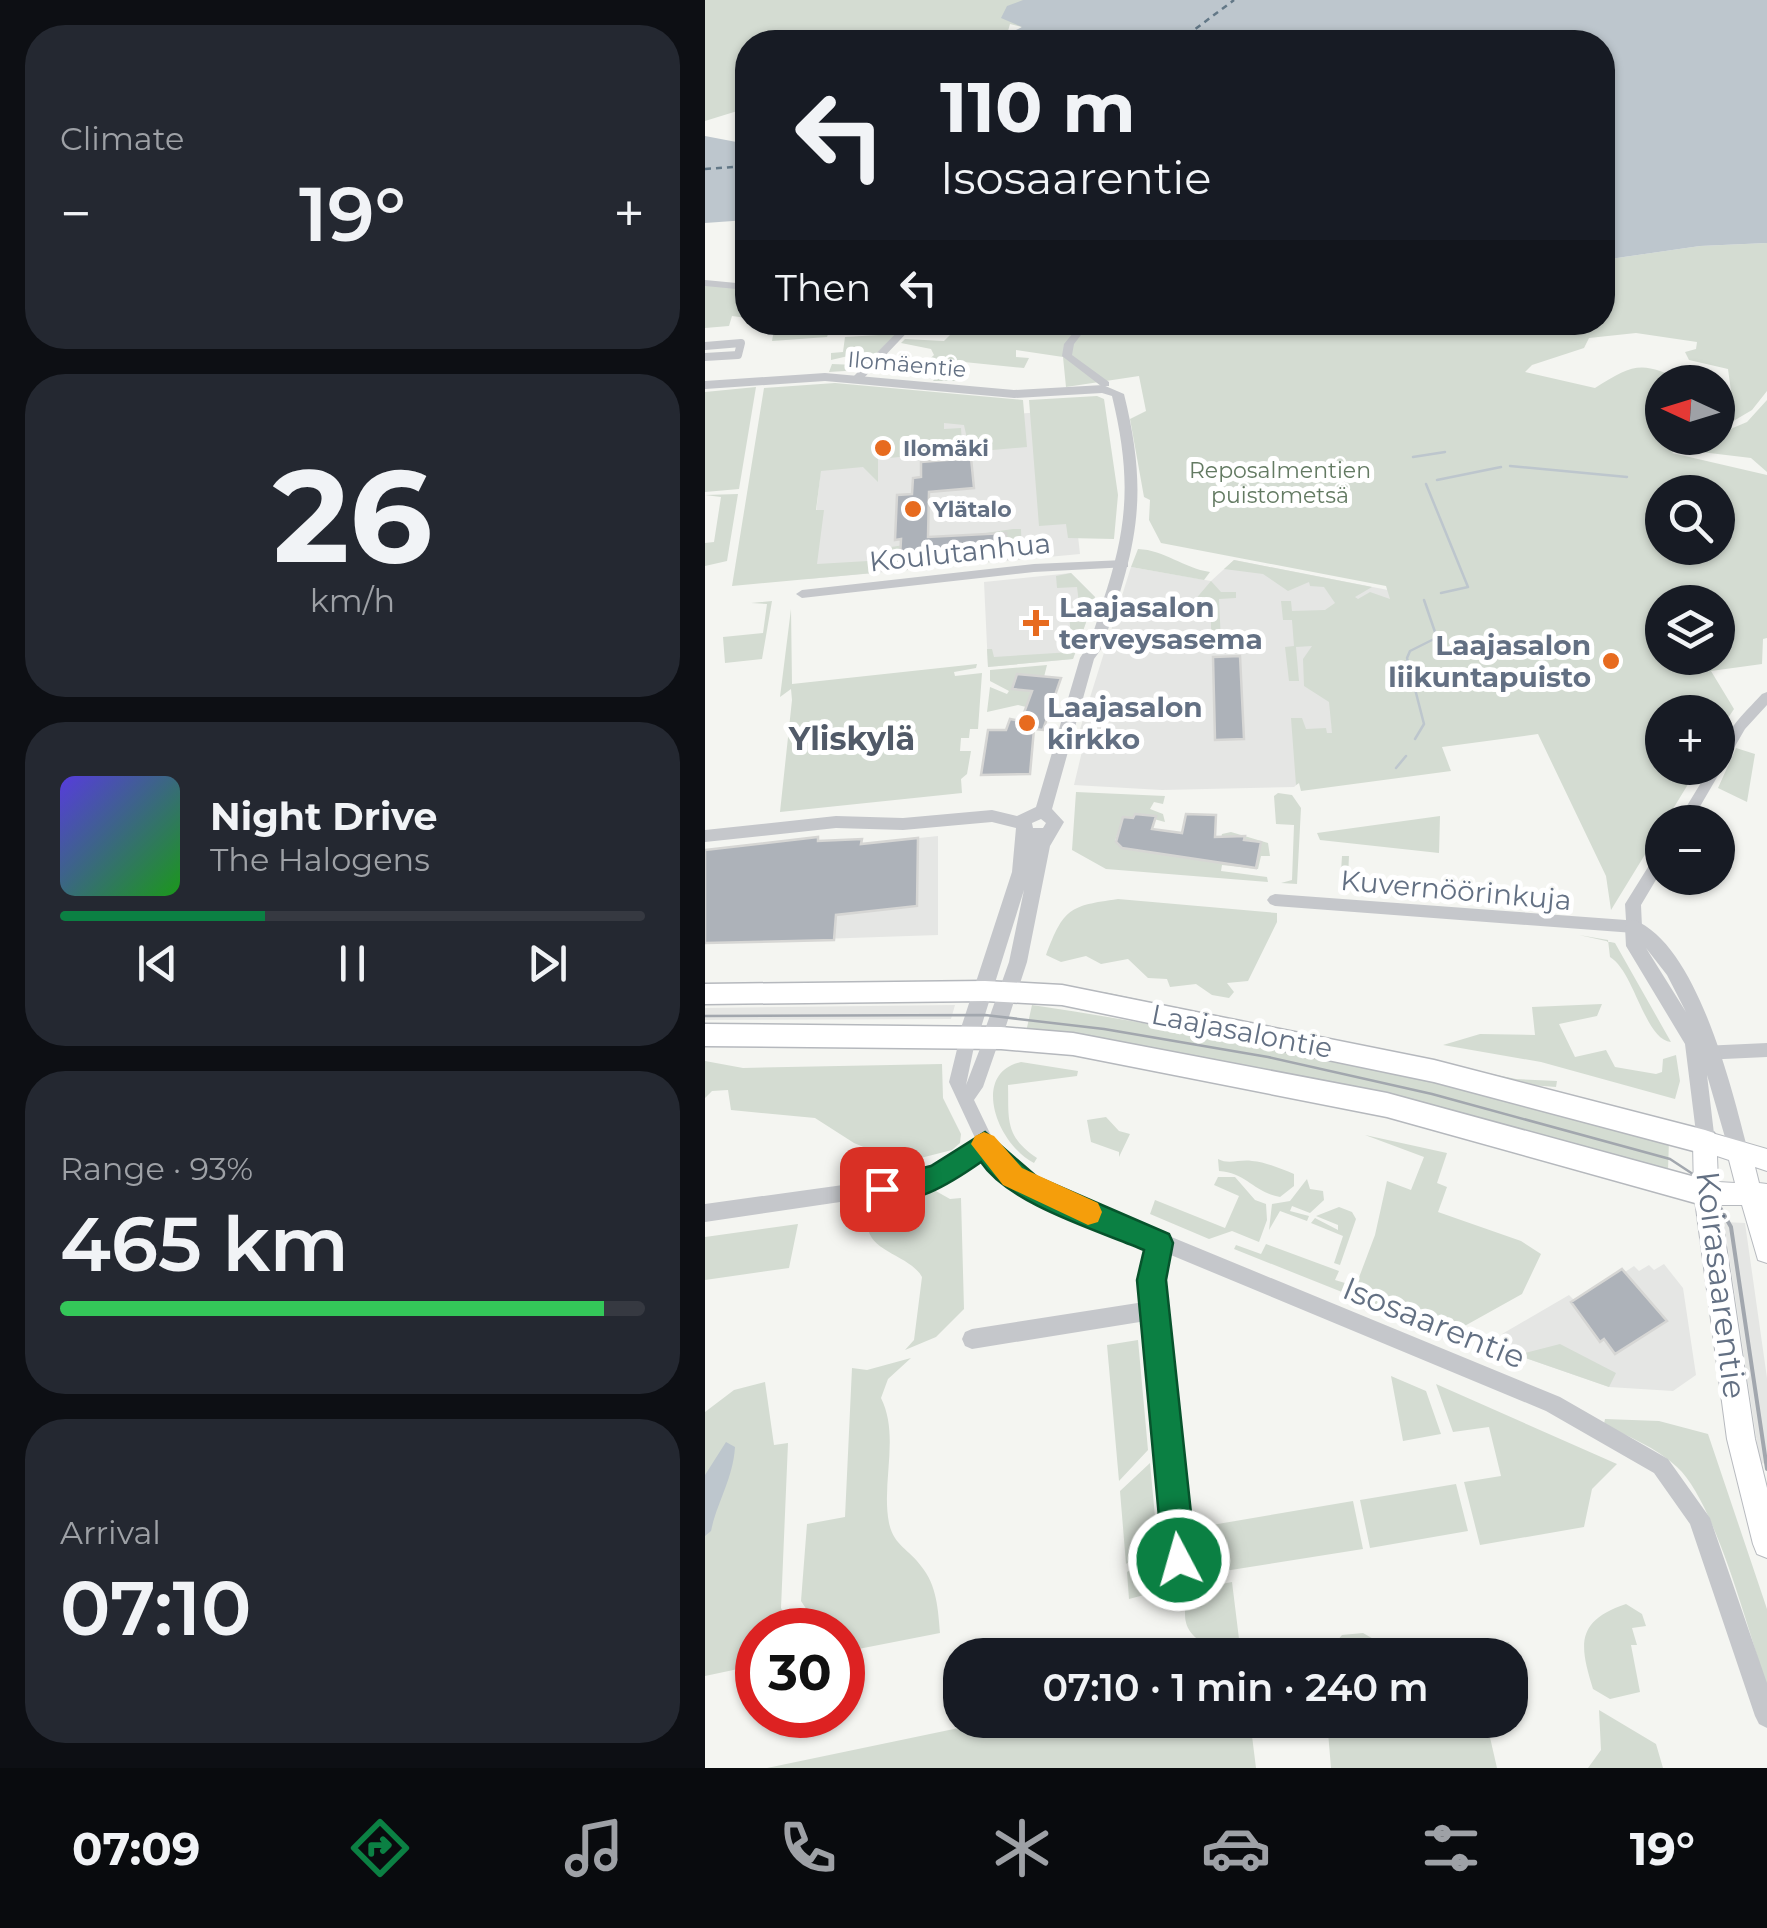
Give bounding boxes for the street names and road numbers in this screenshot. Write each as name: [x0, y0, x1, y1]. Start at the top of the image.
street label: Ilomäentie: [847, 346, 967, 383]
street label: Koulutanhua: [867, 526, 1053, 578]
street label: Kuvernöörinkuja: [1339, 863, 1573, 917]
street label: Laajasalontie: [1149, 997, 1335, 1065]
street label: Koirasaarentie: [1688, 1169, 1755, 1401]
street label: Isosaarentie: [1337, 1268, 1531, 1377]

